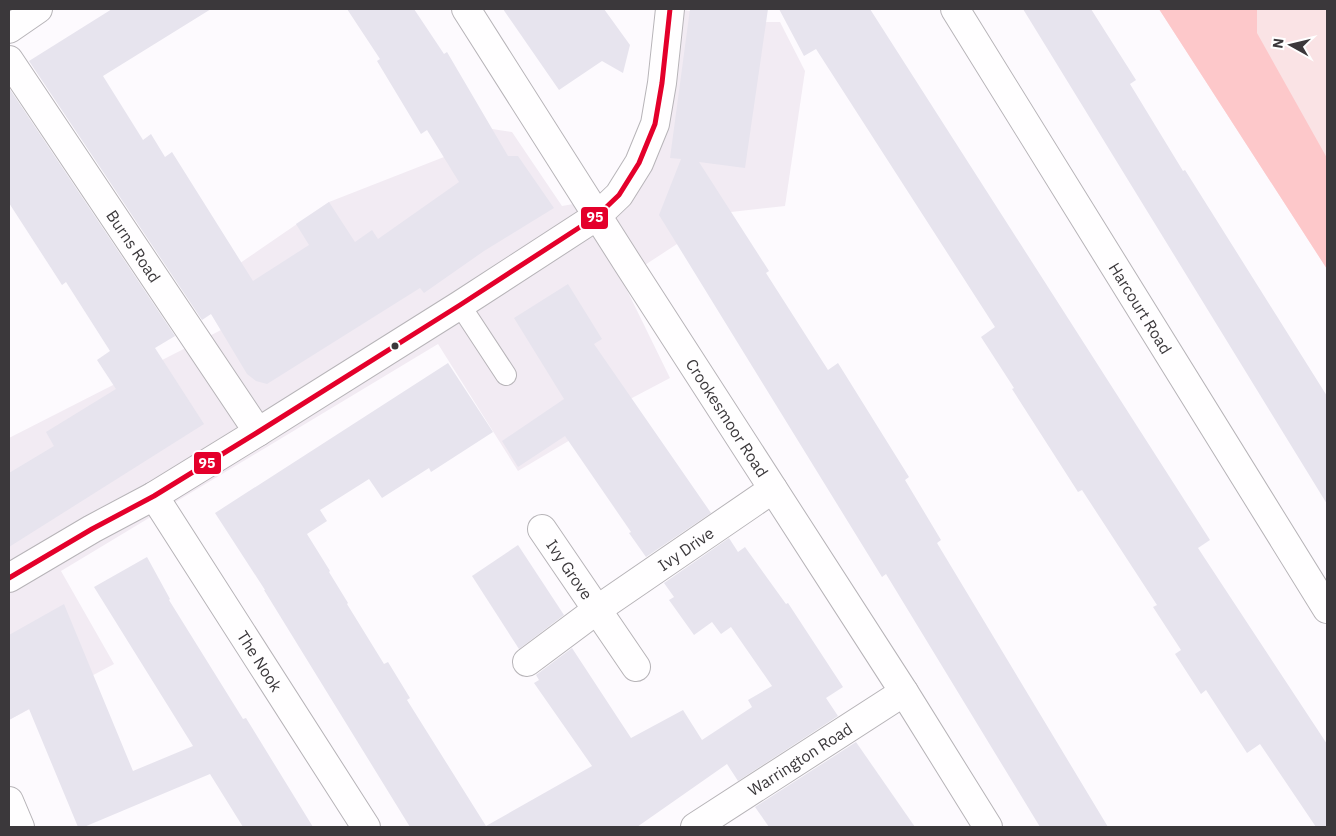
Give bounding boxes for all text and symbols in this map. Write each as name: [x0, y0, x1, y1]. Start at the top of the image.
north arrow: [1266, 20, 1316, 70]
text: N: [1269, 37, 1288, 49]
street label: Burns Road: [102, 206, 165, 286]
line badge: 95: [580, 206, 609, 230]
text: 95: [587, 208, 603, 226]
street label: Harcourt Road: [1105, 259, 1176, 358]
unlabelled marker: [390, 341, 400, 351]
street label: Crookesmoor Road: [682, 355, 773, 481]
line badge: 95: [193, 451, 222, 475]
text: 95: [199, 454, 215, 472]
street label: Ivy Drive: [654, 523, 718, 575]
street label: Ivy Grove: [542, 536, 597, 604]
street label: The Nook: [233, 627, 287, 696]
street label: Warrington Road: [744, 718, 856, 800]

